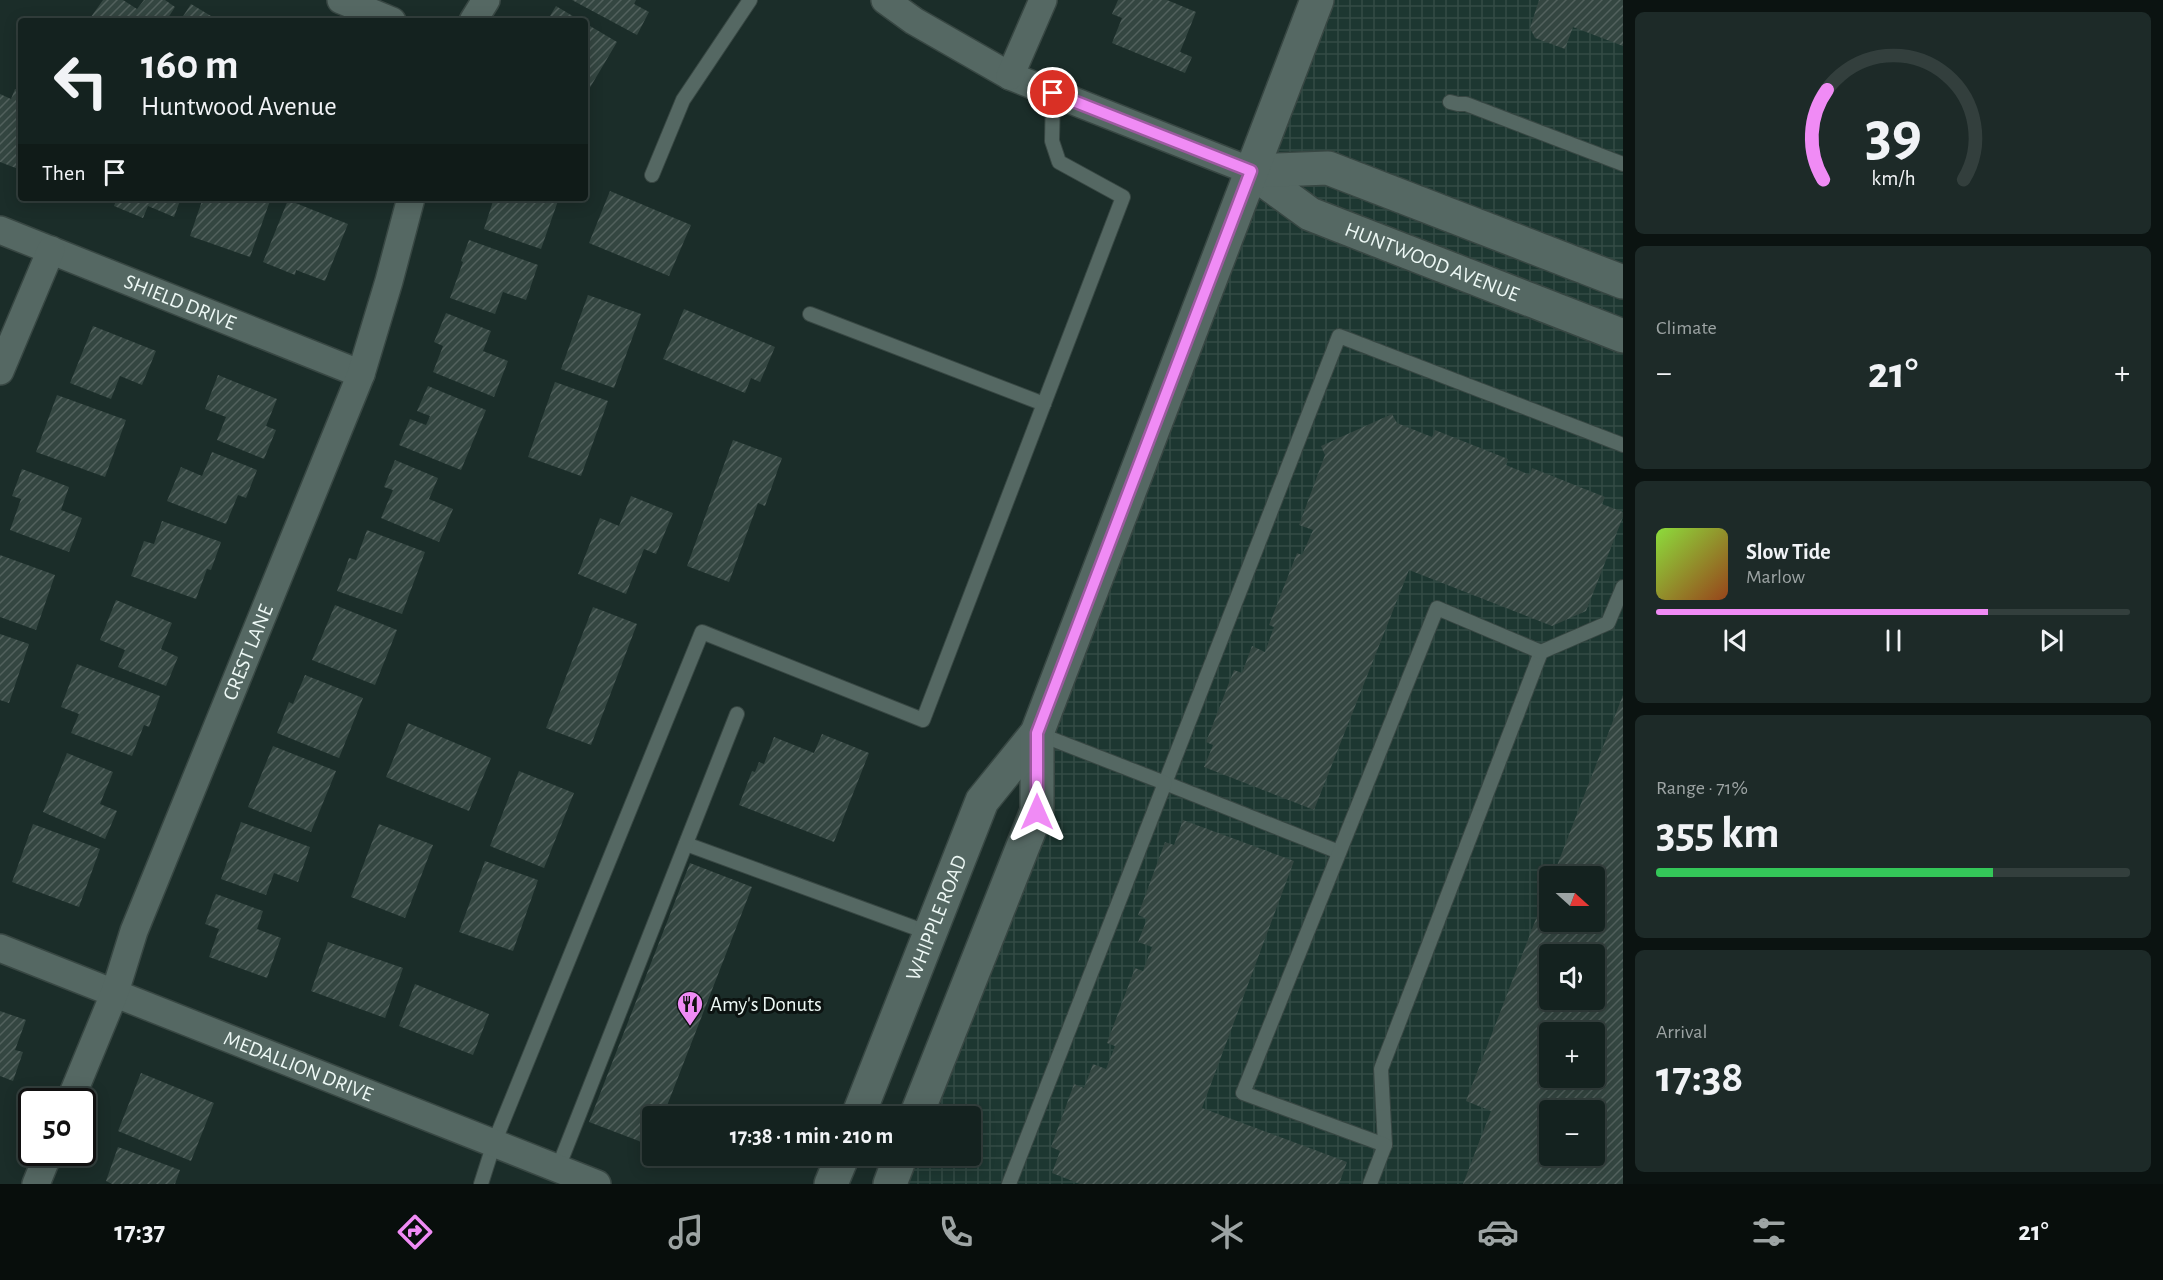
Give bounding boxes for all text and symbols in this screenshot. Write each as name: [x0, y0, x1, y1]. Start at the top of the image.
icon: left: [42, 42, 120, 120]
text: 160 m: [141, 44, 239, 86]
pin: [1027, 67, 1078, 118]
icon: arrive: [1036, 76, 1069, 109]
text: Huntwood Avenue: [141, 93, 337, 120]
text: 39: [1864, 104, 1922, 166]
icon: arrive: [98, 156, 131, 189]
text: Then: [42, 162, 86, 184]
text: km/h: [1871, 169, 1915, 190]
street label: HUNTWOOD AVENUE: [1342, 218, 1522, 305]
street label: SHIELD DRIVE: [121, 270, 239, 334]
text: Climate: [1656, 318, 1717, 338]
text: 21°: [1868, 351, 1918, 396]
text: −: [1656, 357, 1672, 390]
text: +: [2114, 357, 2130, 390]
text: Slow Tide: [1746, 541, 1831, 563]
text: Marlow: [1746, 567, 1805, 587]
street label: CREST LANE: [219, 601, 277, 703]
icon: previous: [1719, 624, 1752, 657]
icon: pause: [1877, 624, 1910, 657]
icon: next: [2035, 624, 2068, 657]
text: Range · 71%: [1656, 778, 1748, 798]
position arrow: [1005, 780, 1069, 844]
text: 355 km: [1656, 811, 1780, 856]
street label: WHIPPLE ROAD: [902, 852, 970, 984]
north arrow: [1539, 866, 1605, 932]
map controls: [1539, 866, 1605, 1166]
button: sound: [1539, 944, 1605, 1010]
restaurant icon: Amy's Donuts: [675, 989, 705, 1027]
place label: Amy's Donuts: [710, 994, 822, 1015]
button: +: [1539, 1022, 1605, 1088]
text: Arrival: [1656, 1022, 1707, 1042]
street label: MEDALLION DRIVE: [221, 1027, 376, 1105]
text: 17:38: [1656, 1055, 1744, 1100]
speed limit sign: 50: [18, 1088, 96, 1166]
button: −: [1539, 1100, 1605, 1166]
text: 17:38 · 1 min · 210 m: [730, 1125, 893, 1147]
icon: directions: [394, 1211, 436, 1253]
icon: music: [665, 1211, 707, 1253]
icon: phone: [935, 1211, 977, 1253]
icon: climate: [1206, 1211, 1248, 1253]
icon: car: [1477, 1211, 1519, 1253]
icon: filters: [1748, 1211, 1790, 1253]
text: 17:37: [114, 1218, 165, 1245]
text: 21°: [2018, 1218, 2049, 1245]

